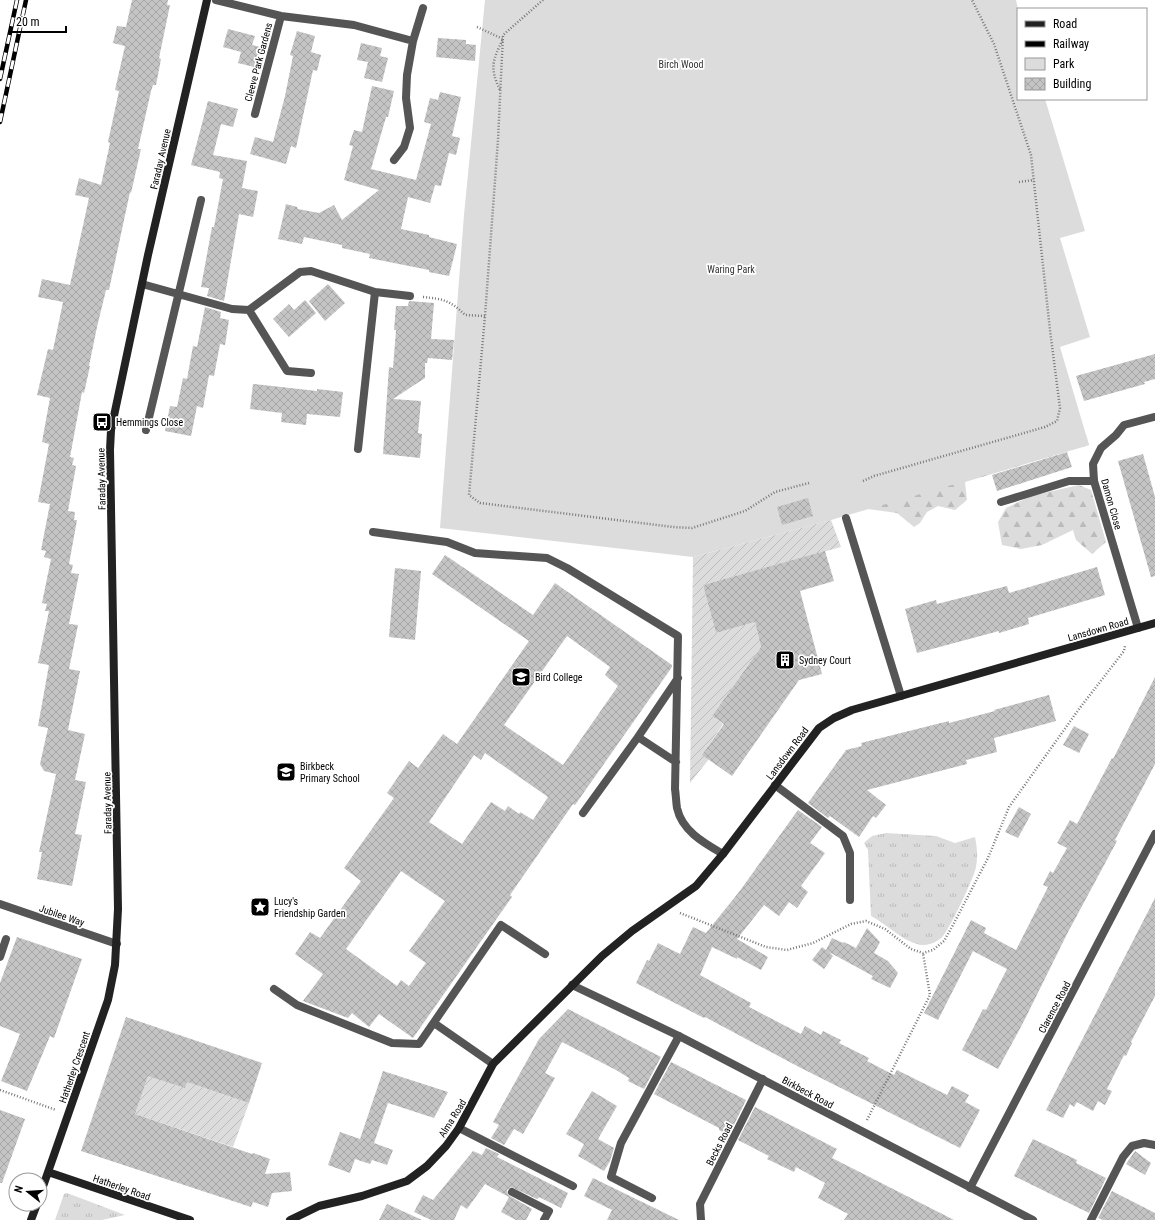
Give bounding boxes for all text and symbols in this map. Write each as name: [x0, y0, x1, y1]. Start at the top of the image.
scale bar: [10, 8, 66, 34]
legend: [1017, 8, 1147, 100]
text: 20 m: [16, 15, 40, 29]
text: Road: [1053, 17, 1077, 31]
street label: Cleeve Park Gardens: [243, 21, 274, 103]
text: Railway: [1053, 37, 1089, 51]
text: Park: [1053, 57, 1075, 71]
park label: Birch Wood: [659, 59, 703, 70]
text: Building: [1053, 77, 1091, 91]
street label: Faraday Avenue: [148, 127, 173, 191]
park label: Waring Park: [707, 264, 755, 275]
bus stop icon: Hemmings Close: [91, 411, 113, 433]
place label: Hemmings Close: [116, 417, 183, 428]
street label: Faraday Avenue: [95, 448, 108, 510]
street label: Damon Close: [1099, 477, 1124, 531]
street label: Lansdown Road: [1067, 616, 1130, 643]
building icon: Sydney Court: [774, 649, 796, 671]
place label: Sydney Court: [799, 655, 851, 666]
school or university icon: Bird College: [510, 666, 532, 688]
place label: Bird College: [535, 672, 583, 683]
street label: Lansdown Road: [764, 725, 811, 782]
school or university icon: Birkbeck Primary School: [275, 761, 297, 783]
place label: Birkbeck Primary School: [300, 761, 360, 784]
street label: Faraday Avenue: [101, 772, 114, 834]
place icon: Lucy's Friendship Garden: [249, 896, 271, 918]
place label: Lucy's Friendship Garden: [274, 896, 346, 919]
street label: Jubilee Way: [38, 903, 86, 928]
street label: Clarence Road: [1036, 979, 1073, 1035]
street label: Hatherley Crescent: [57, 1030, 92, 1104]
street label: Birkbeck Road: [780, 1074, 835, 1111]
street label: Alma Road: [436, 1097, 468, 1139]
street label: Becks Road: [704, 1121, 735, 1167]
north arrow: [8, 1172, 48, 1212]
street label: Hatherley Road: [92, 1173, 152, 1202]
text: N: [12, 1184, 26, 1194]

